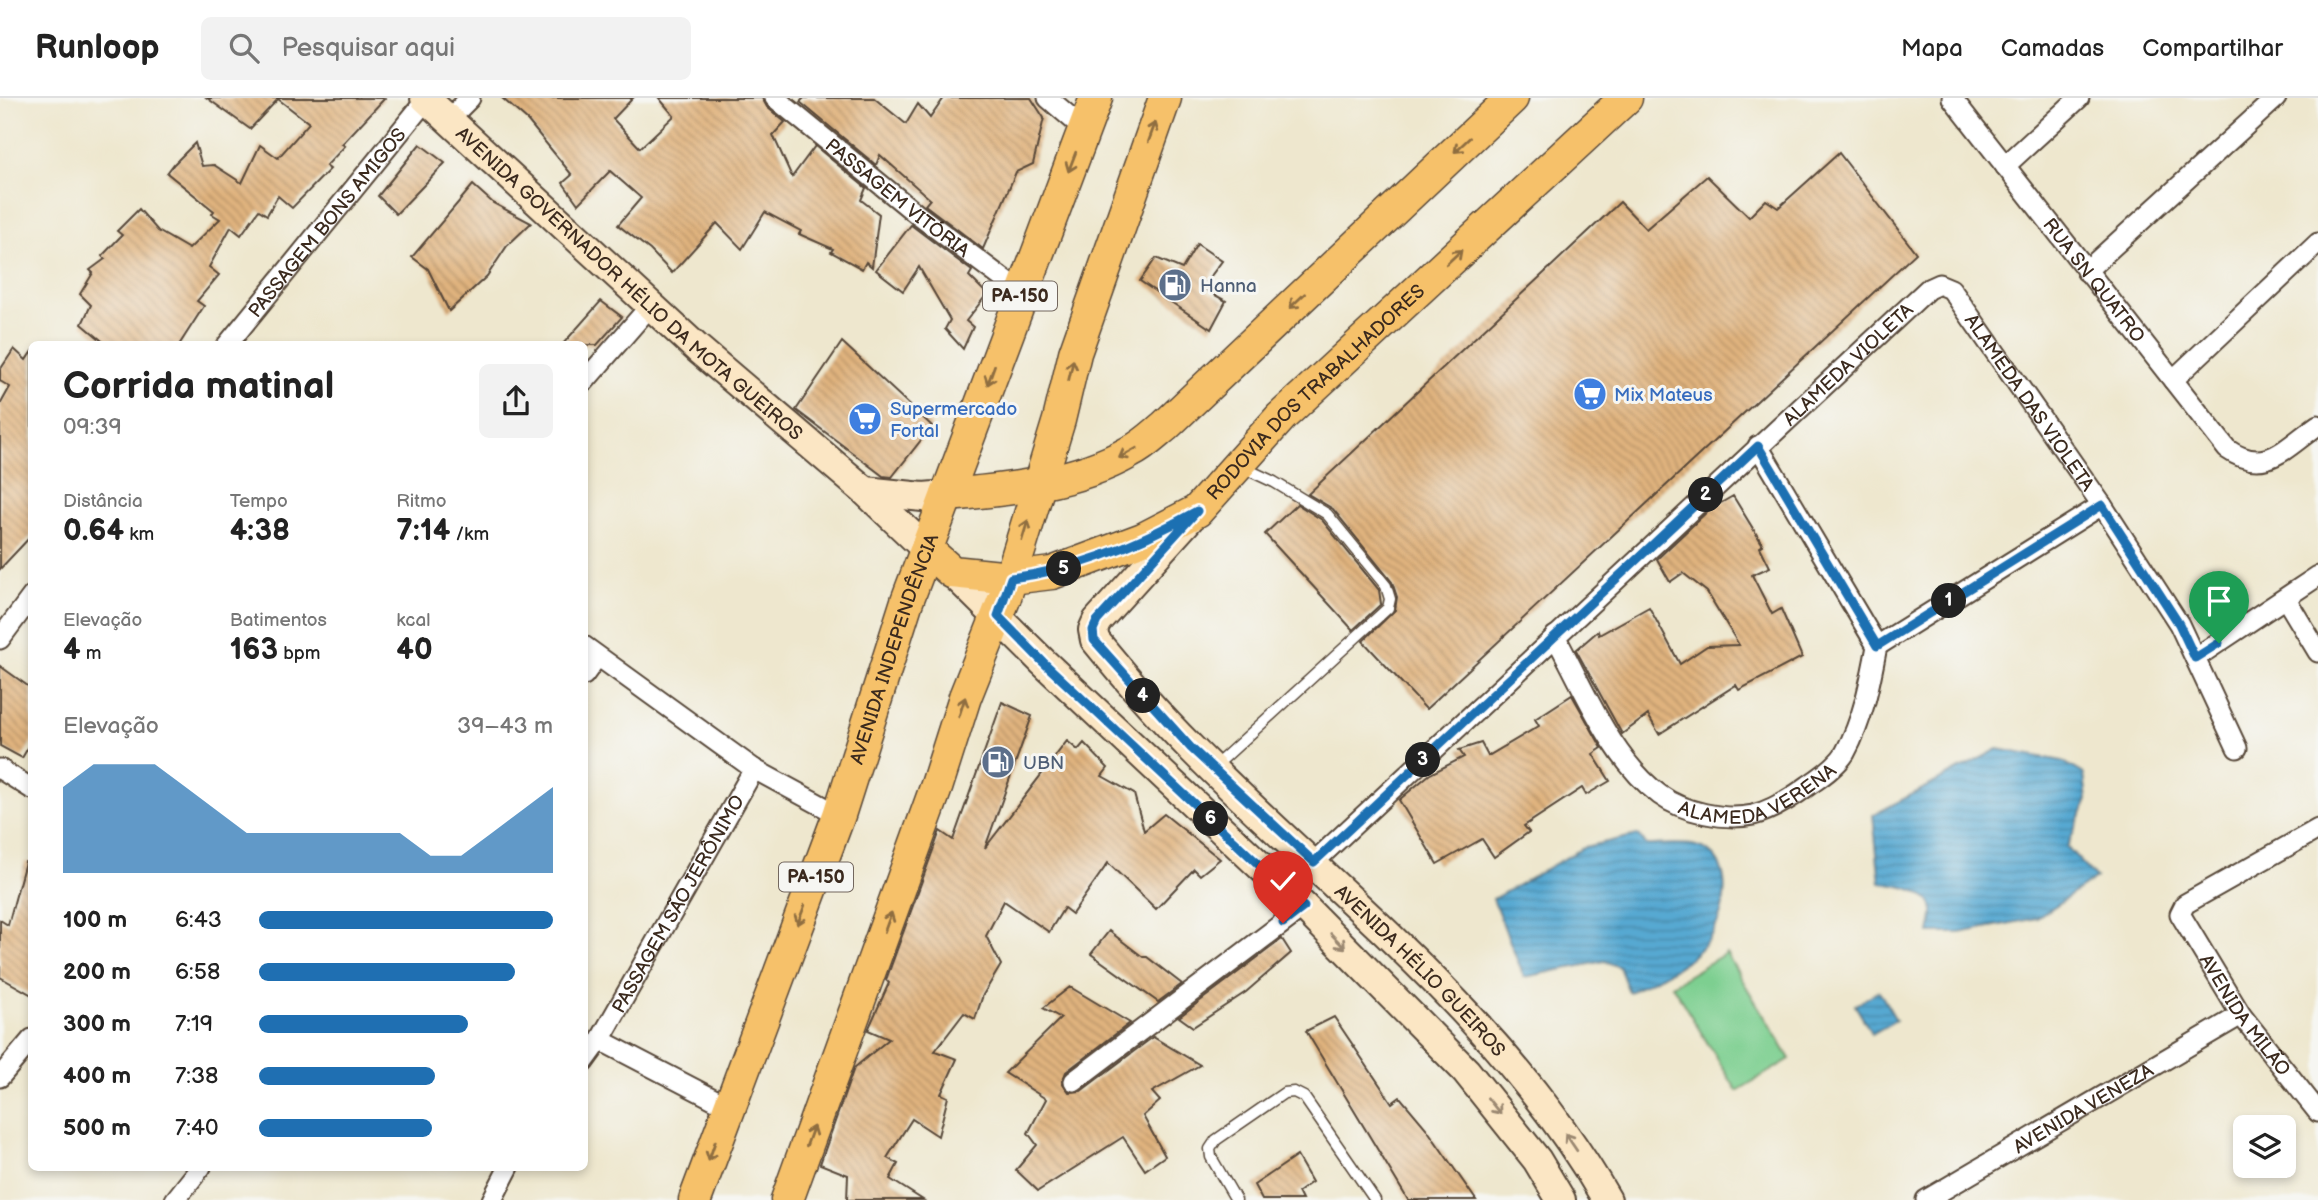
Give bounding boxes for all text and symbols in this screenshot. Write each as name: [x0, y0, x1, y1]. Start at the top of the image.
search box: [201, 17, 691, 80]
text: Runloop: [35, 28, 159, 68]
icon: search: [225, 29, 263, 67]
text: Pesquisar aqui: [281, 33, 455, 64]
text: Mapa: [1901, 34, 1963, 63]
text: Camadas: [2001, 34, 2104, 63]
text: Compartilhar: [2142, 34, 2283, 63]
one-way arrow: [1147, 121, 1159, 143]
street label: AVENIDA GOVERNADOR HÉLIO DA MOTA GUEIROS: [451, 122, 807, 446]
street label: PASSAGEM BONS AMIGOS: [244, 124, 411, 323]
street label: PASSAGEM VITÓRIA: [820, 134, 974, 263]
one-way arrow: [1454, 136, 1471, 153]
one-way arrow: [1064, 151, 1077, 172]
street label: RUA SN QUATRO: [2037, 214, 2149, 348]
one-way arrow: [1445, 248, 1462, 265]
fuel station icon: Hanna: [1156, 266, 1194, 304]
place label: Hanna: [1200, 275, 1257, 298]
street label: RODOVIA DOS TRABALHADORES: [1202, 280, 1430, 505]
road number: PA-150: [983, 281, 1057, 310]
one-way arrow: [1289, 292, 1306, 309]
street label: ALAMEDA VIOLETA: [1779, 299, 1919, 431]
street label: ALAMEDA DAS VIOLETA: [1959, 310, 2099, 496]
one-way arrow: [1065, 359, 1078, 382]
one-way arrow: [984, 363, 997, 385]
text: Corrida matinal: [63, 364, 334, 409]
button: share: [479, 364, 553, 438]
supermarket icon: Mix Mateus: [1571, 375, 1609, 413]
place label: Mix Mateus: [1614, 384, 1713, 407]
place label: Supermercado Fortal: [890, 398, 1017, 443]
supermarket icon: Supermercado Fortal: [846, 400, 884, 438]
text: 09:39: [63, 413, 122, 441]
one-way arrow: [1118, 446, 1138, 460]
pin: 2: [1688, 478, 1724, 512]
text: 2: [1700, 483, 1711, 506]
text: Distância: [63, 490, 143, 513]
text: Tempo: [230, 490, 288, 513]
text: Ritmo: [396, 490, 447, 513]
text: 0.64: [63, 513, 124, 549]
text: 4:38: [230, 513, 290, 549]
text: 7:14: [396, 513, 450, 549]
one-way arrow: [1019, 520, 1032, 542]
text: km: [124, 523, 154, 546]
text: /km: [450, 523, 489, 546]
street label: AVENIDA INDEPENDÊNCIA: [846, 530, 944, 767]
pin: 5: [1046, 552, 1082, 587]
text: 5: [1058, 557, 1069, 580]
pin: [2189, 571, 2249, 643]
icon: arrive: [2200, 582, 2238, 620]
pin: 1: [1932, 584, 1966, 618]
text: 1: [1945, 589, 1953, 612]
text: Elevação: [63, 609, 142, 632]
text: Batimentos: [230, 609, 327, 632]
text: kcal: [396, 609, 430, 632]
text: 4: [63, 632, 81, 668]
text: 163: [230, 632, 278, 668]
text: 40: [396, 632, 433, 668]
text: m: [81, 642, 102, 665]
text: bpm: [278, 642, 321, 665]
pin: 4: [1126, 678, 1160, 714]
text: 4: [1137, 684, 1148, 707]
one-way arrow: [956, 696, 969, 718]
text: Elevação: [63, 712, 159, 740]
text: 39–43 m: [457, 712, 553, 740]
pin: 3: [1406, 742, 1440, 778]
fuel station icon: UBN: [979, 743, 1017, 781]
text: 3: [1417, 748, 1428, 771]
place label: UBN: [1023, 752, 1064, 775]
street label: ALAMEDA VERENA: [1675, 759, 1842, 830]
street label: PASSAGEM SÃO JERÔNIMO: [608, 791, 750, 1018]
pin: 6: [1194, 802, 1228, 836]
text: 6: [1205, 807, 1216, 830]
pin: [1253, 851, 1313, 923]
road number: PA-150: [779, 862, 853, 892]
icon: check: [1264, 862, 1302, 900]
street label: AVENIDA HÉLIO GUEIROS: [1329, 881, 1510, 1062]
one-way arrow: [793, 904, 806, 926]
text: 100 m: [63, 906, 127, 934]
text: 6:43: [175, 906, 222, 934]
one-way arrow: [882, 911, 895, 933]
one-way arrow: [1329, 932, 1346, 949]
street label: AVENIDA MILÃO: [2194, 950, 2295, 1081]
text: 200 m: [63, 958, 131, 986]
text: 6:58: [175, 958, 220, 986]
text: 300 m: [63, 1010, 131, 1038]
text: 7:19: [175, 1010, 213, 1038]
street label: AVENIDA VENEZA: [2010, 1059, 2158, 1159]
text: 400 m: [63, 1062, 131, 1090]
text: 7:38: [175, 1062, 219, 1090]
one-way arrow: [1486, 1096, 1501, 1114]
text: 500 m: [63, 1114, 131, 1142]
text: 7:40: [175, 1114, 219, 1142]
map controls: [2233, 1115, 2296, 1178]
button: layers: [2233, 1115, 2296, 1178]
one-way arrow: [805, 1125, 817, 1147]
one-way arrow: [1564, 1133, 1578, 1153]
one-way arrow: [705, 1140, 718, 1162]

